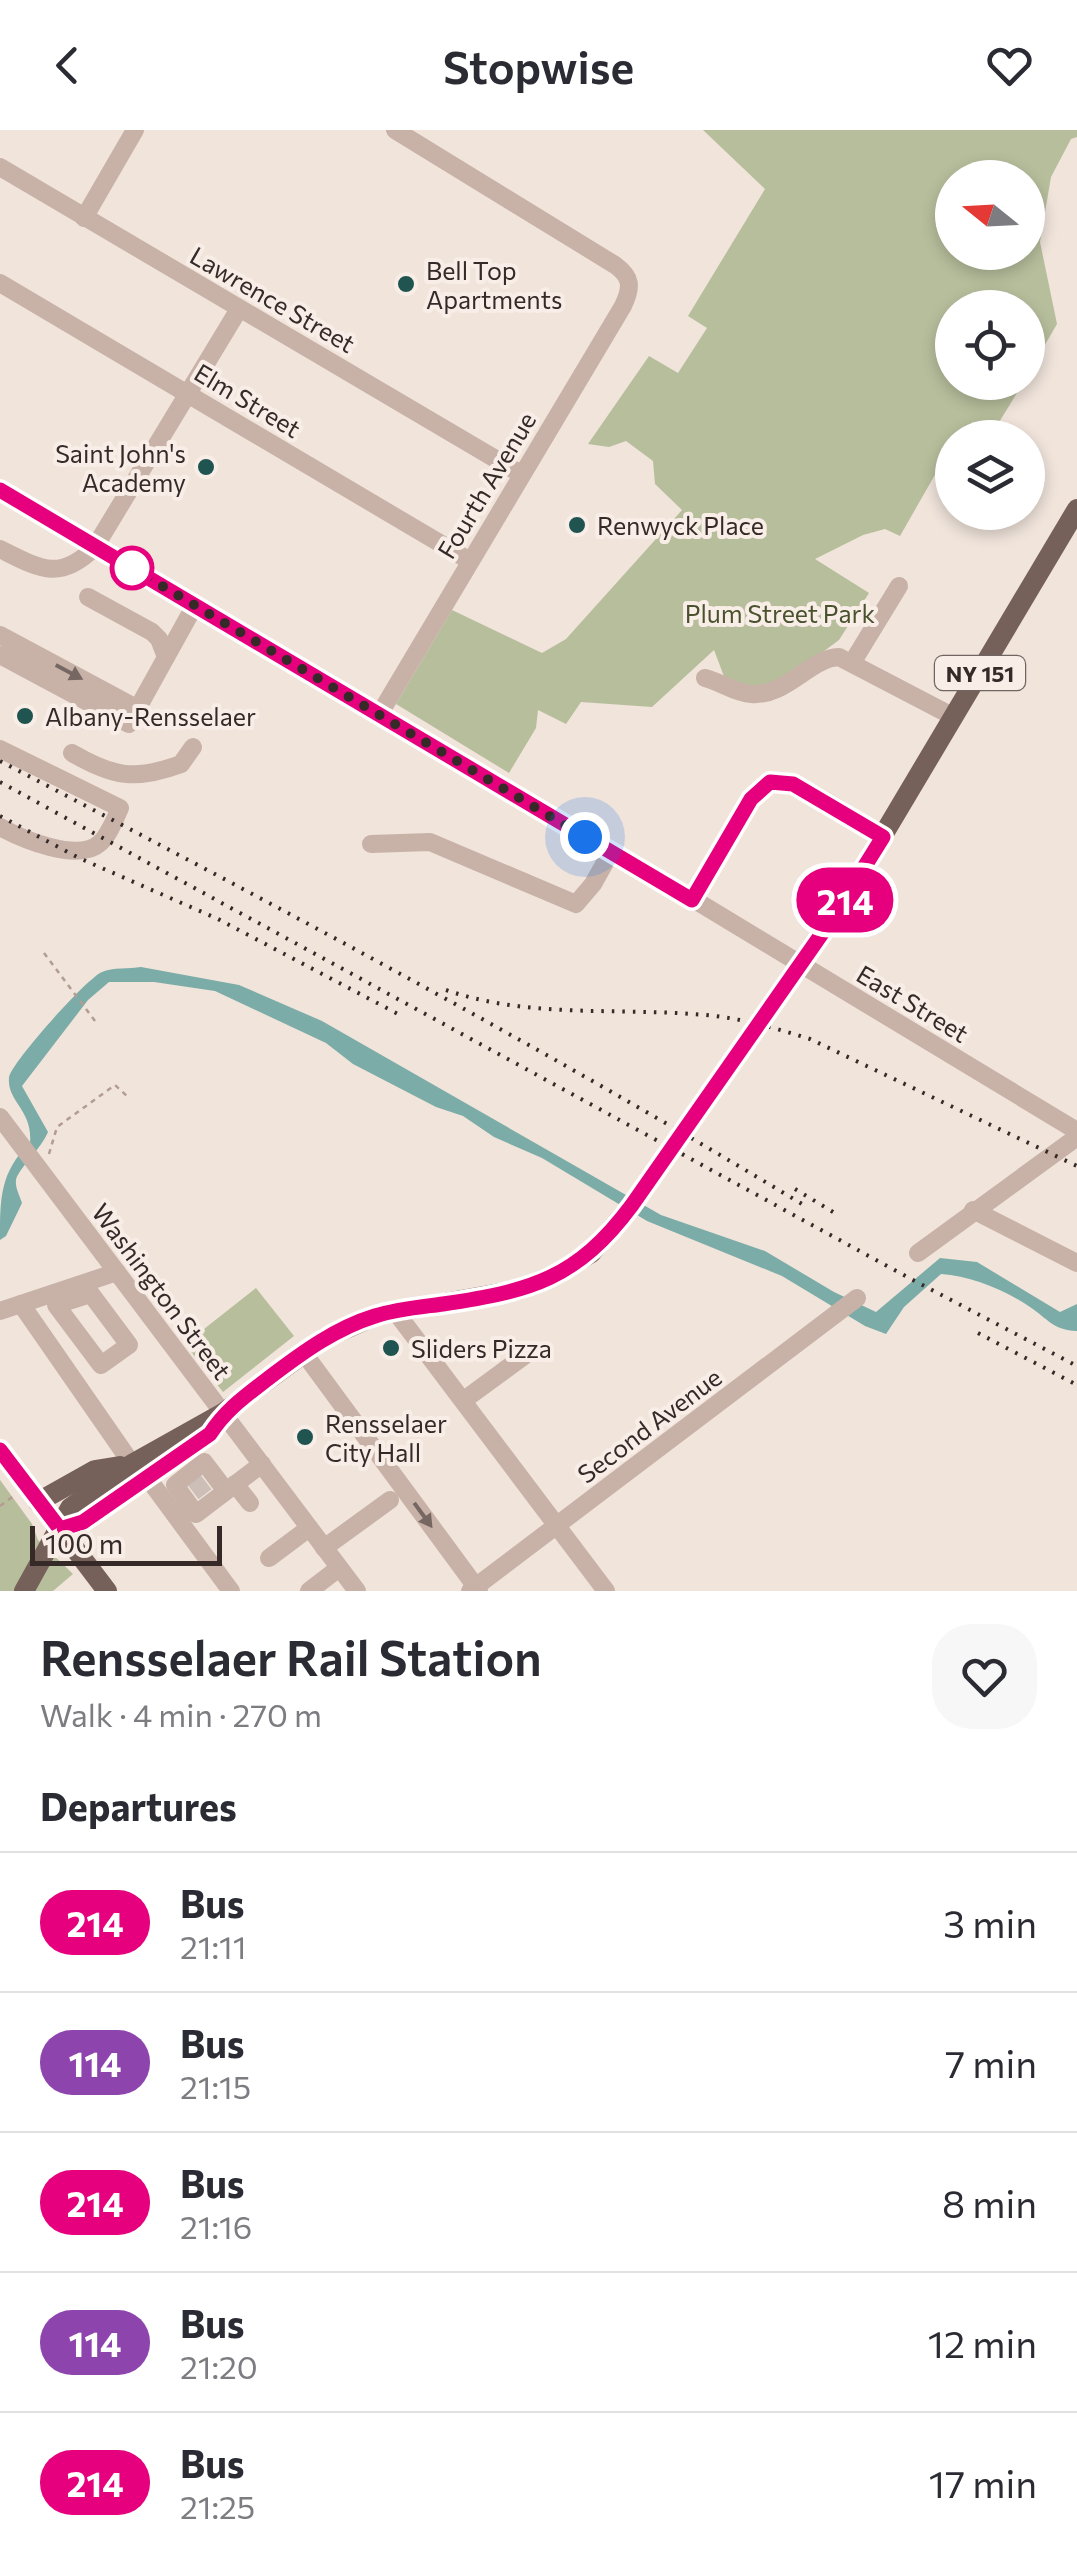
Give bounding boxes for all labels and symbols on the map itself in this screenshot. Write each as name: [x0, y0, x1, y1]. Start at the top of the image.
north arrow: [935, 160, 1045, 270]
street label: Lawrence Street: [185, 240, 361, 358]
place label: Bell Top Apartments: [426, 255, 562, 314]
marker: Bell Top Apartments: [395, 273, 417, 295]
street label: Elm Street: [190, 357, 306, 443]
street label: Fourth Avenue: [431, 406, 541, 564]
place label: Saint John's Academy: [55, 438, 186, 497]
marker: Saint John's Academy: [195, 456, 217, 478]
place label: Renwyck Place: [597, 510, 764, 540]
marker: Renwyck Place: [566, 514, 588, 536]
unlabelled marker: [111, 547, 153, 589]
park label: Plum Street Park: [685, 598, 876, 628]
road number: NY 151: [935, 656, 1025, 690]
one-way arrow: [54, 663, 83, 680]
place label: Albany-Rensselaer: [45, 701, 256, 731]
marker: Albany-Rensselaer: [14, 705, 36, 727]
your location: [560, 812, 610, 862]
line badge: 214: [788, 868, 902, 932]
street label: East Street: [852, 958, 974, 1048]
street label: Washington Street: [86, 1197, 238, 1385]
place label: Sliders Pizza: [411, 1333, 552, 1363]
marker: Sliders Pizza: [380, 1337, 402, 1359]
street label: Second Avenue: [571, 1361, 727, 1489]
place label: Rensselaer City Hall: [325, 1408, 447, 1467]
marker: Rensselaer City Hall: [294, 1426, 316, 1448]
one-way arrow: [413, 1502, 432, 1528]
scale bar: [30, 1521, 222, 1566]

